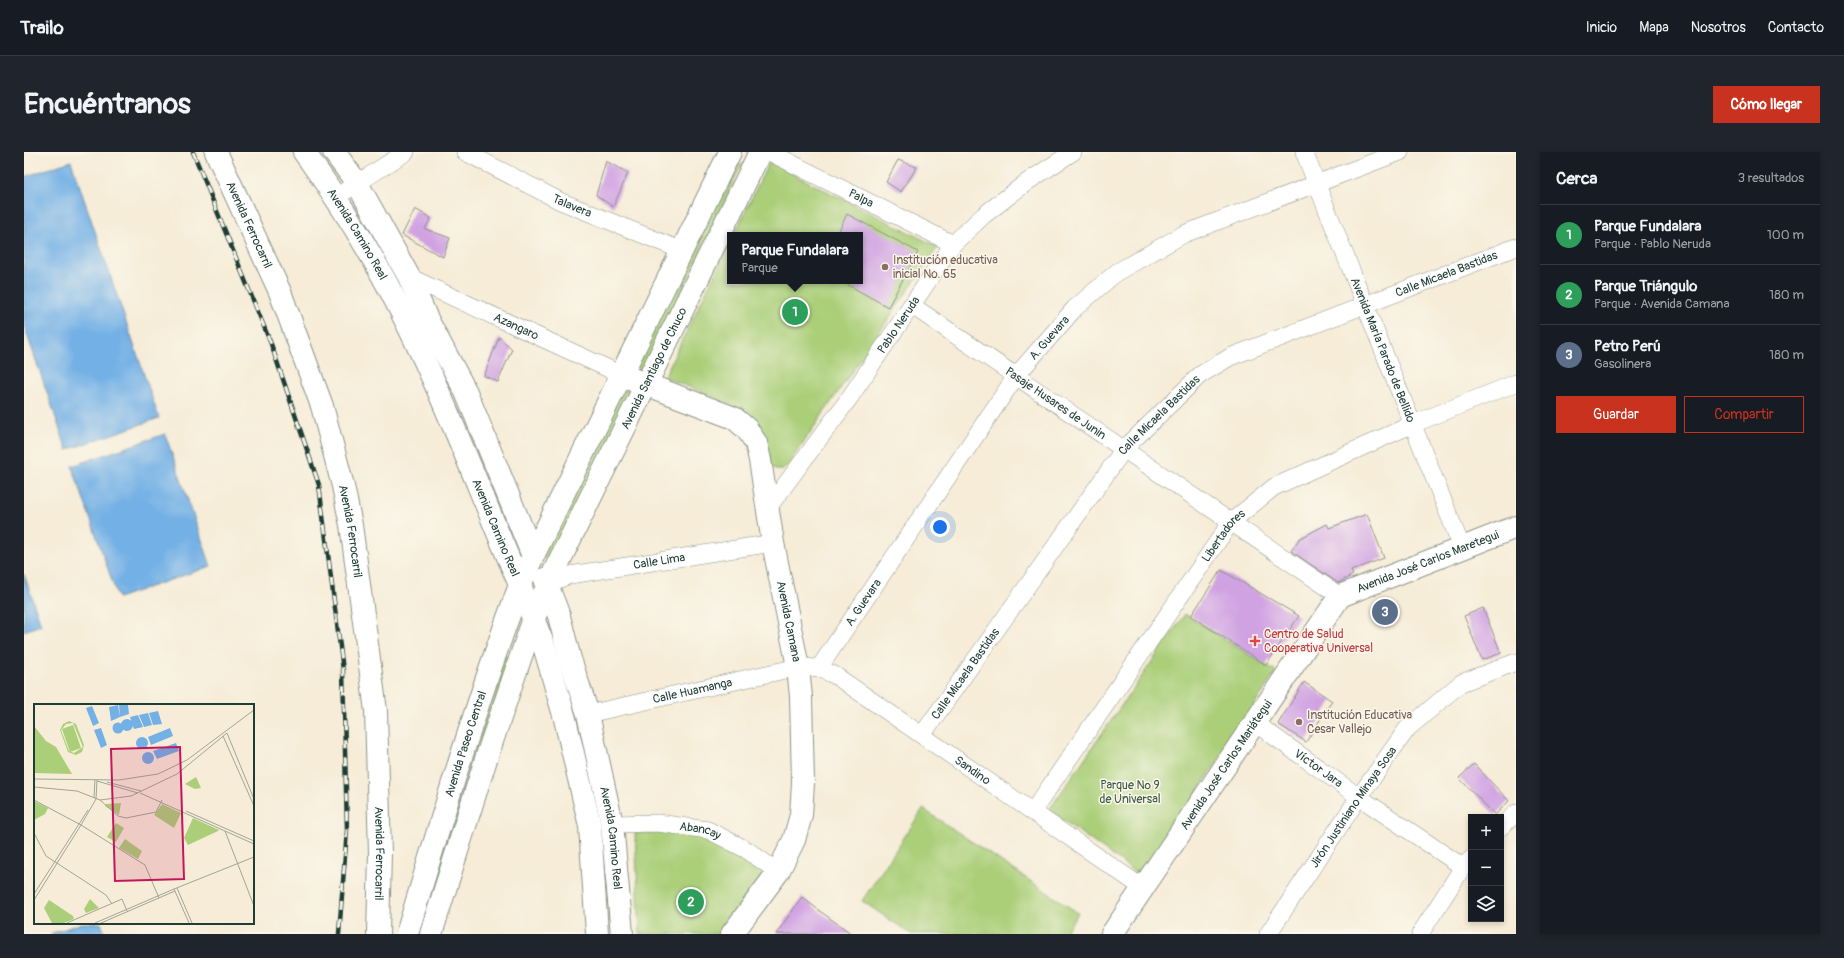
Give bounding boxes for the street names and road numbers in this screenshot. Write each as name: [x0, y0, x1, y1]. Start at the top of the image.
street label: Avenida Ferrocarril: [222, 179, 275, 271]
street label: Avenida Camino Real: [324, 186, 390, 283]
street label: Palpa: [846, 186, 876, 211]
street label: Talavera: [550, 191, 594, 221]
street label: Calle Micaela Bastidas: [1393, 248, 1500, 301]
street label: Avenida María Parado de Bellido: [1347, 275, 1418, 425]
street label: Pablo Neruda: [875, 293, 924, 356]
street label: Avenida Santiago de Chuco: [618, 305, 691, 432]
street label: Azangaro: [491, 310, 541, 344]
street label: A. Guevara: [1026, 312, 1073, 363]
street label: Pasaje Husares de Junin: [1002, 364, 1109, 443]
street label: Calle Micaela Bastidas: [1115, 372, 1204, 458]
street label: Avenida Camino Real: [468, 477, 523, 579]
street label: Avenida Ferrocarril: [335, 483, 365, 579]
street label: Libertadores: [1199, 506, 1249, 565]
street label: Avenida José Carlos Maretegui: [1355, 527, 1501, 597]
street label: Calle Lima: [632, 550, 687, 573]
street label: A. Guevara: [842, 576, 885, 629]
street label: Avenida Camana: [773, 579, 804, 664]
street label: Calle Micaela Bastidas: [928, 625, 1003, 723]
street label: Calle Huamanga: [651, 675, 734, 707]
street label: Avenida Paseo Central: [442, 689, 490, 799]
street label: Avenida José Carlos Mariátegui: [1177, 697, 1276, 833]
street label: Jirón Justiniano Minaya Sosa: [1307, 743, 1400, 871]
street label: Víctor Jara: [1291, 746, 1346, 791]
street label: Sandino: [951, 753, 994, 789]
street label: Avenida Camino Real: [596, 785, 625, 890]
street label: Avenida Ferrocarril: [371, 806, 387, 901]
street label: Abancay: [678, 819, 723, 843]

